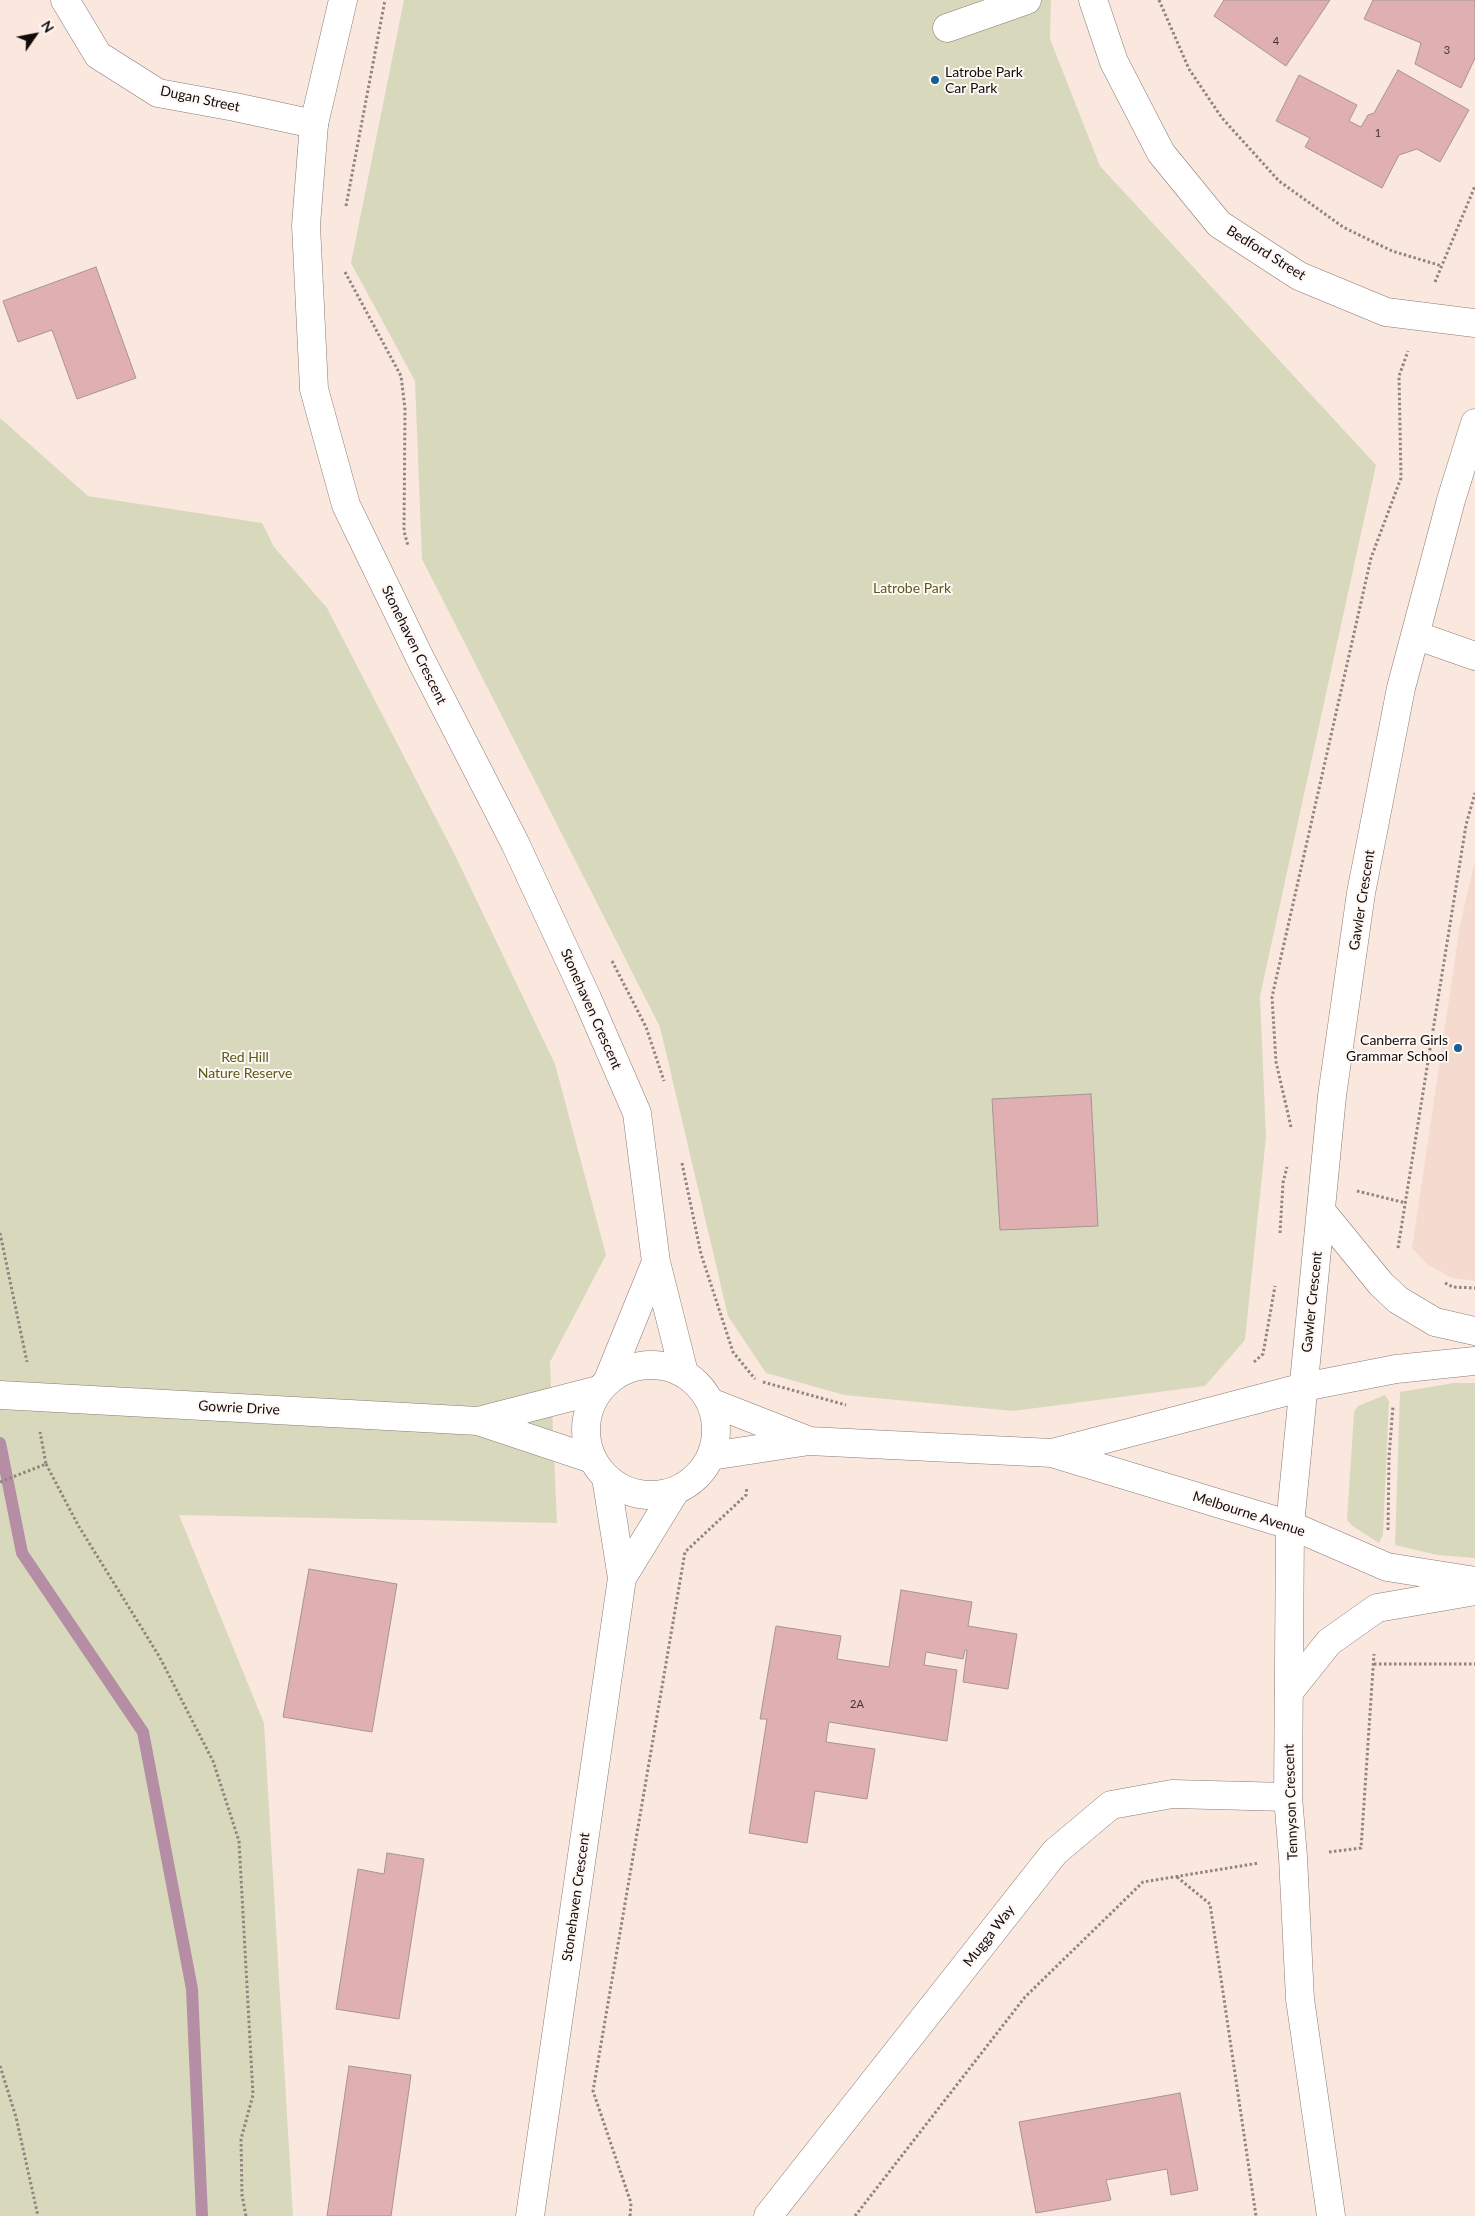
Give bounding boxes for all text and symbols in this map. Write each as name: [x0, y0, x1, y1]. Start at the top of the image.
north arrow: [10, 10, 60, 60]
text: N: [38, 17, 58, 36]
house number: 4: [1273, 34, 1279, 48]
house number: 3: [1444, 43, 1450, 57]
place label: Latrobe Park Car Park: [945, 64, 1023, 96]
marker: Latrobe Park Car Park: [929, 74, 941, 86]
street label: Dugan Street: [159, 82, 241, 116]
house number: 1: [1375, 126, 1381, 140]
street label: Bedford Street: [1223, 222, 1309, 284]
park label: Latrobe Park: [873, 580, 951, 596]
street label: Stonehaven Crescent: [378, 583, 450, 707]
street label: Gawler Crescent: [1346, 848, 1378, 952]
street label: Stonehaven Crescent: [557, 946, 625, 1072]
place label: Canberra Girls Grammar School: [1346, 1032, 1448, 1064]
marker: Canberra Girls Grammar School: [1452, 1042, 1464, 1054]
park label: Red Hill Nature Reserve: [198, 1049, 292, 1082]
street label: Gawler Crescent: [1298, 1251, 1326, 1353]
street label: Gowrie Drive: [198, 1397, 280, 1419]
street label: Melbourne Avenue: [1191, 1488, 1307, 1540]
house number: 2A: [850, 1697, 864, 1711]
street label: Tennyson Crescent: [1281, 1744, 1301, 1860]
street label: Stonehaven Crescent: [559, 1831, 593, 1963]
street label: Mugga Way: [960, 1902, 1018, 1970]

